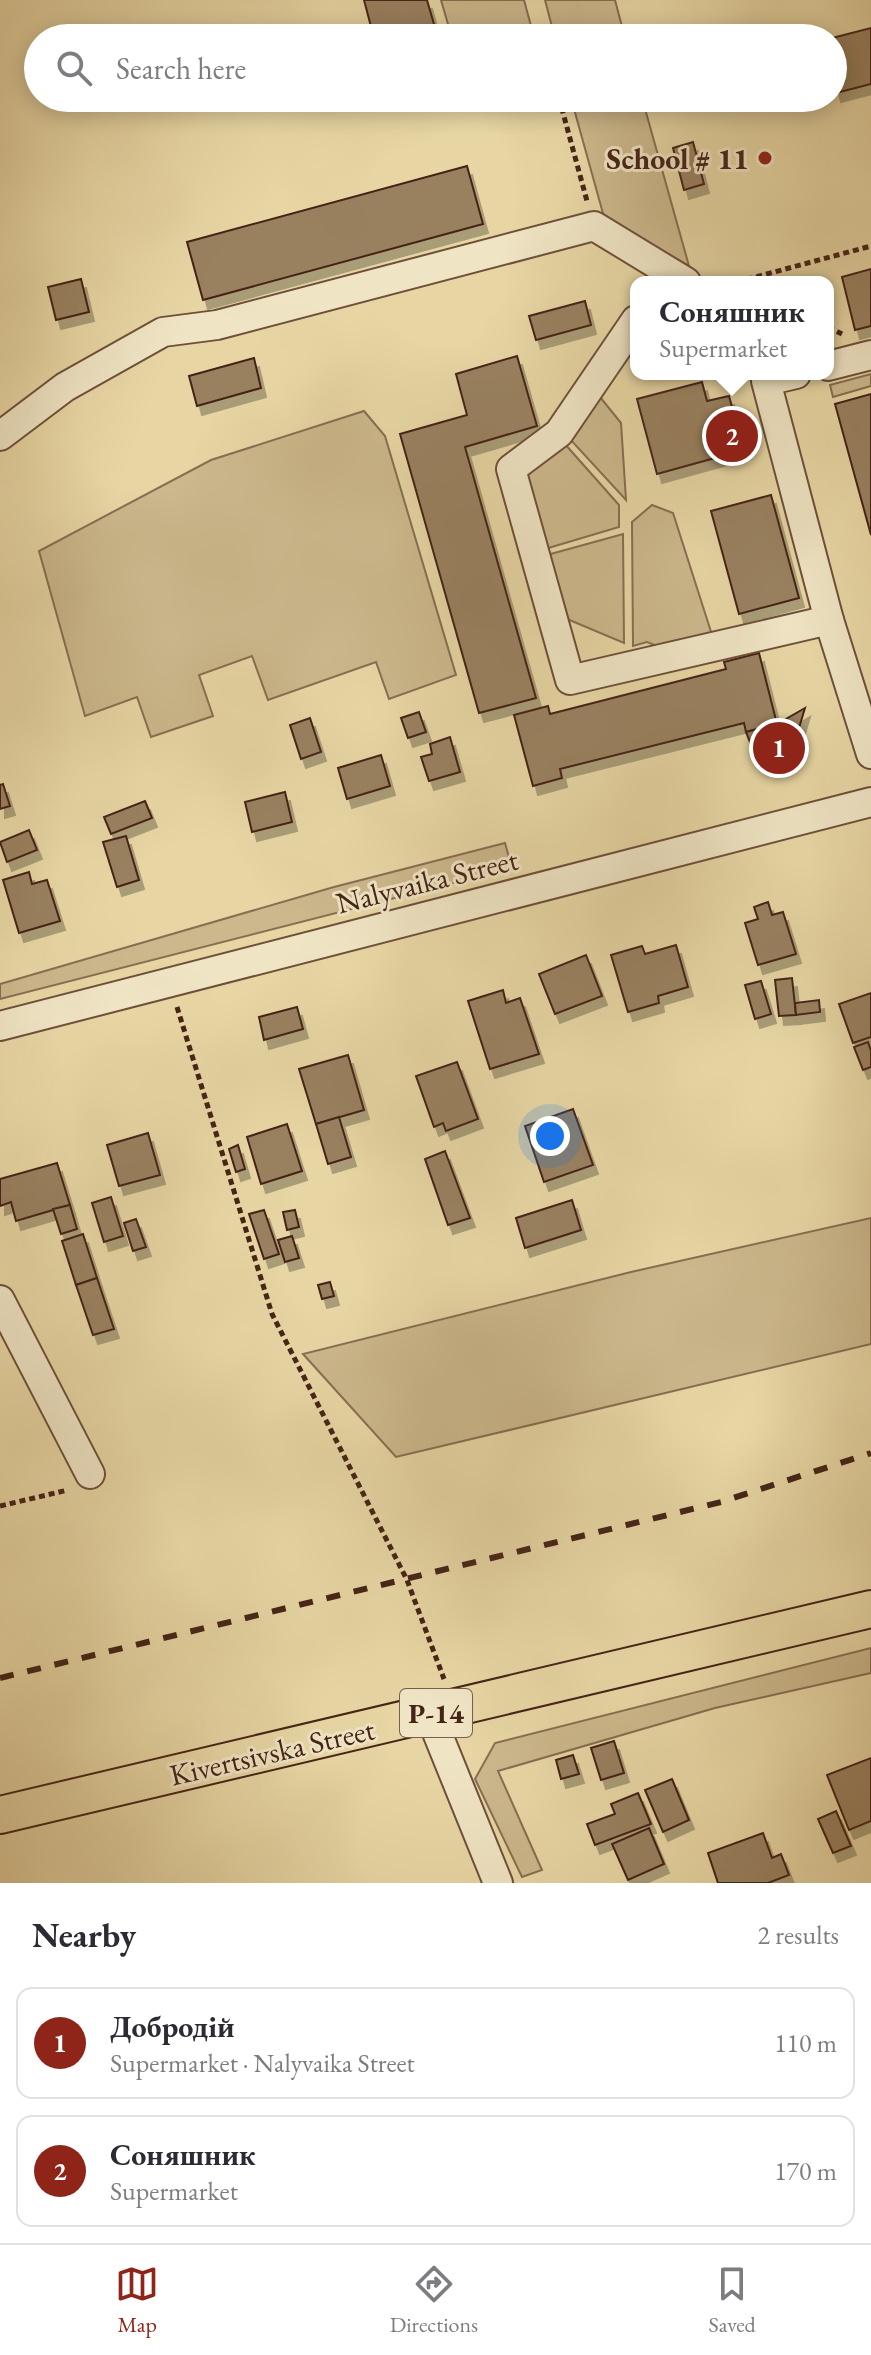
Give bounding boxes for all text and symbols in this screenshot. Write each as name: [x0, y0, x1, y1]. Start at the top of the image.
search box: [24, 24, 847, 112]
icon: search: [52, 46, 96, 90]
text: Search here: [116, 49, 246, 88]
place label: School # 11: [606, 139, 749, 178]
marker: School # 11: [756, 149, 774, 167]
popup: [630, 276, 834, 380]
text: Соняшник: [659, 292, 805, 331]
text: Supermarket: [659, 331, 787, 365]
pin: 2: [706, 406, 758, 466]
pin: 1: [753, 718, 805, 778]
street label: Nalyvaika Street: [332, 839, 523, 922]
your location: [530, 1116, 570, 1156]
road number: Р-14: [400, 1689, 472, 1737]
street label: Kivertsivska Street: [166, 1709, 379, 1795]
text: Nearby: [32, 1913, 136, 1957]
text: 2 results: [758, 1918, 839, 1952]
text: Добродій: [110, 2007, 235, 2046]
text: 1: [53, 2026, 67, 2060]
text: 110 m: [774, 2026, 837, 2060]
text: Supermarket · Nalyvaika Street: [110, 2046, 415, 2080]
text: Соняшник: [110, 2135, 256, 2174]
text: 2: [53, 2154, 67, 2188]
text: 170 m: [774, 2154, 837, 2188]
text: Supermarket: [110, 2174, 238, 2208]
tab: Map: [115, 2262, 159, 2339]
tab: Directions: [390, 2262, 478, 2339]
tab: Saved: [709, 2262, 756, 2339]

